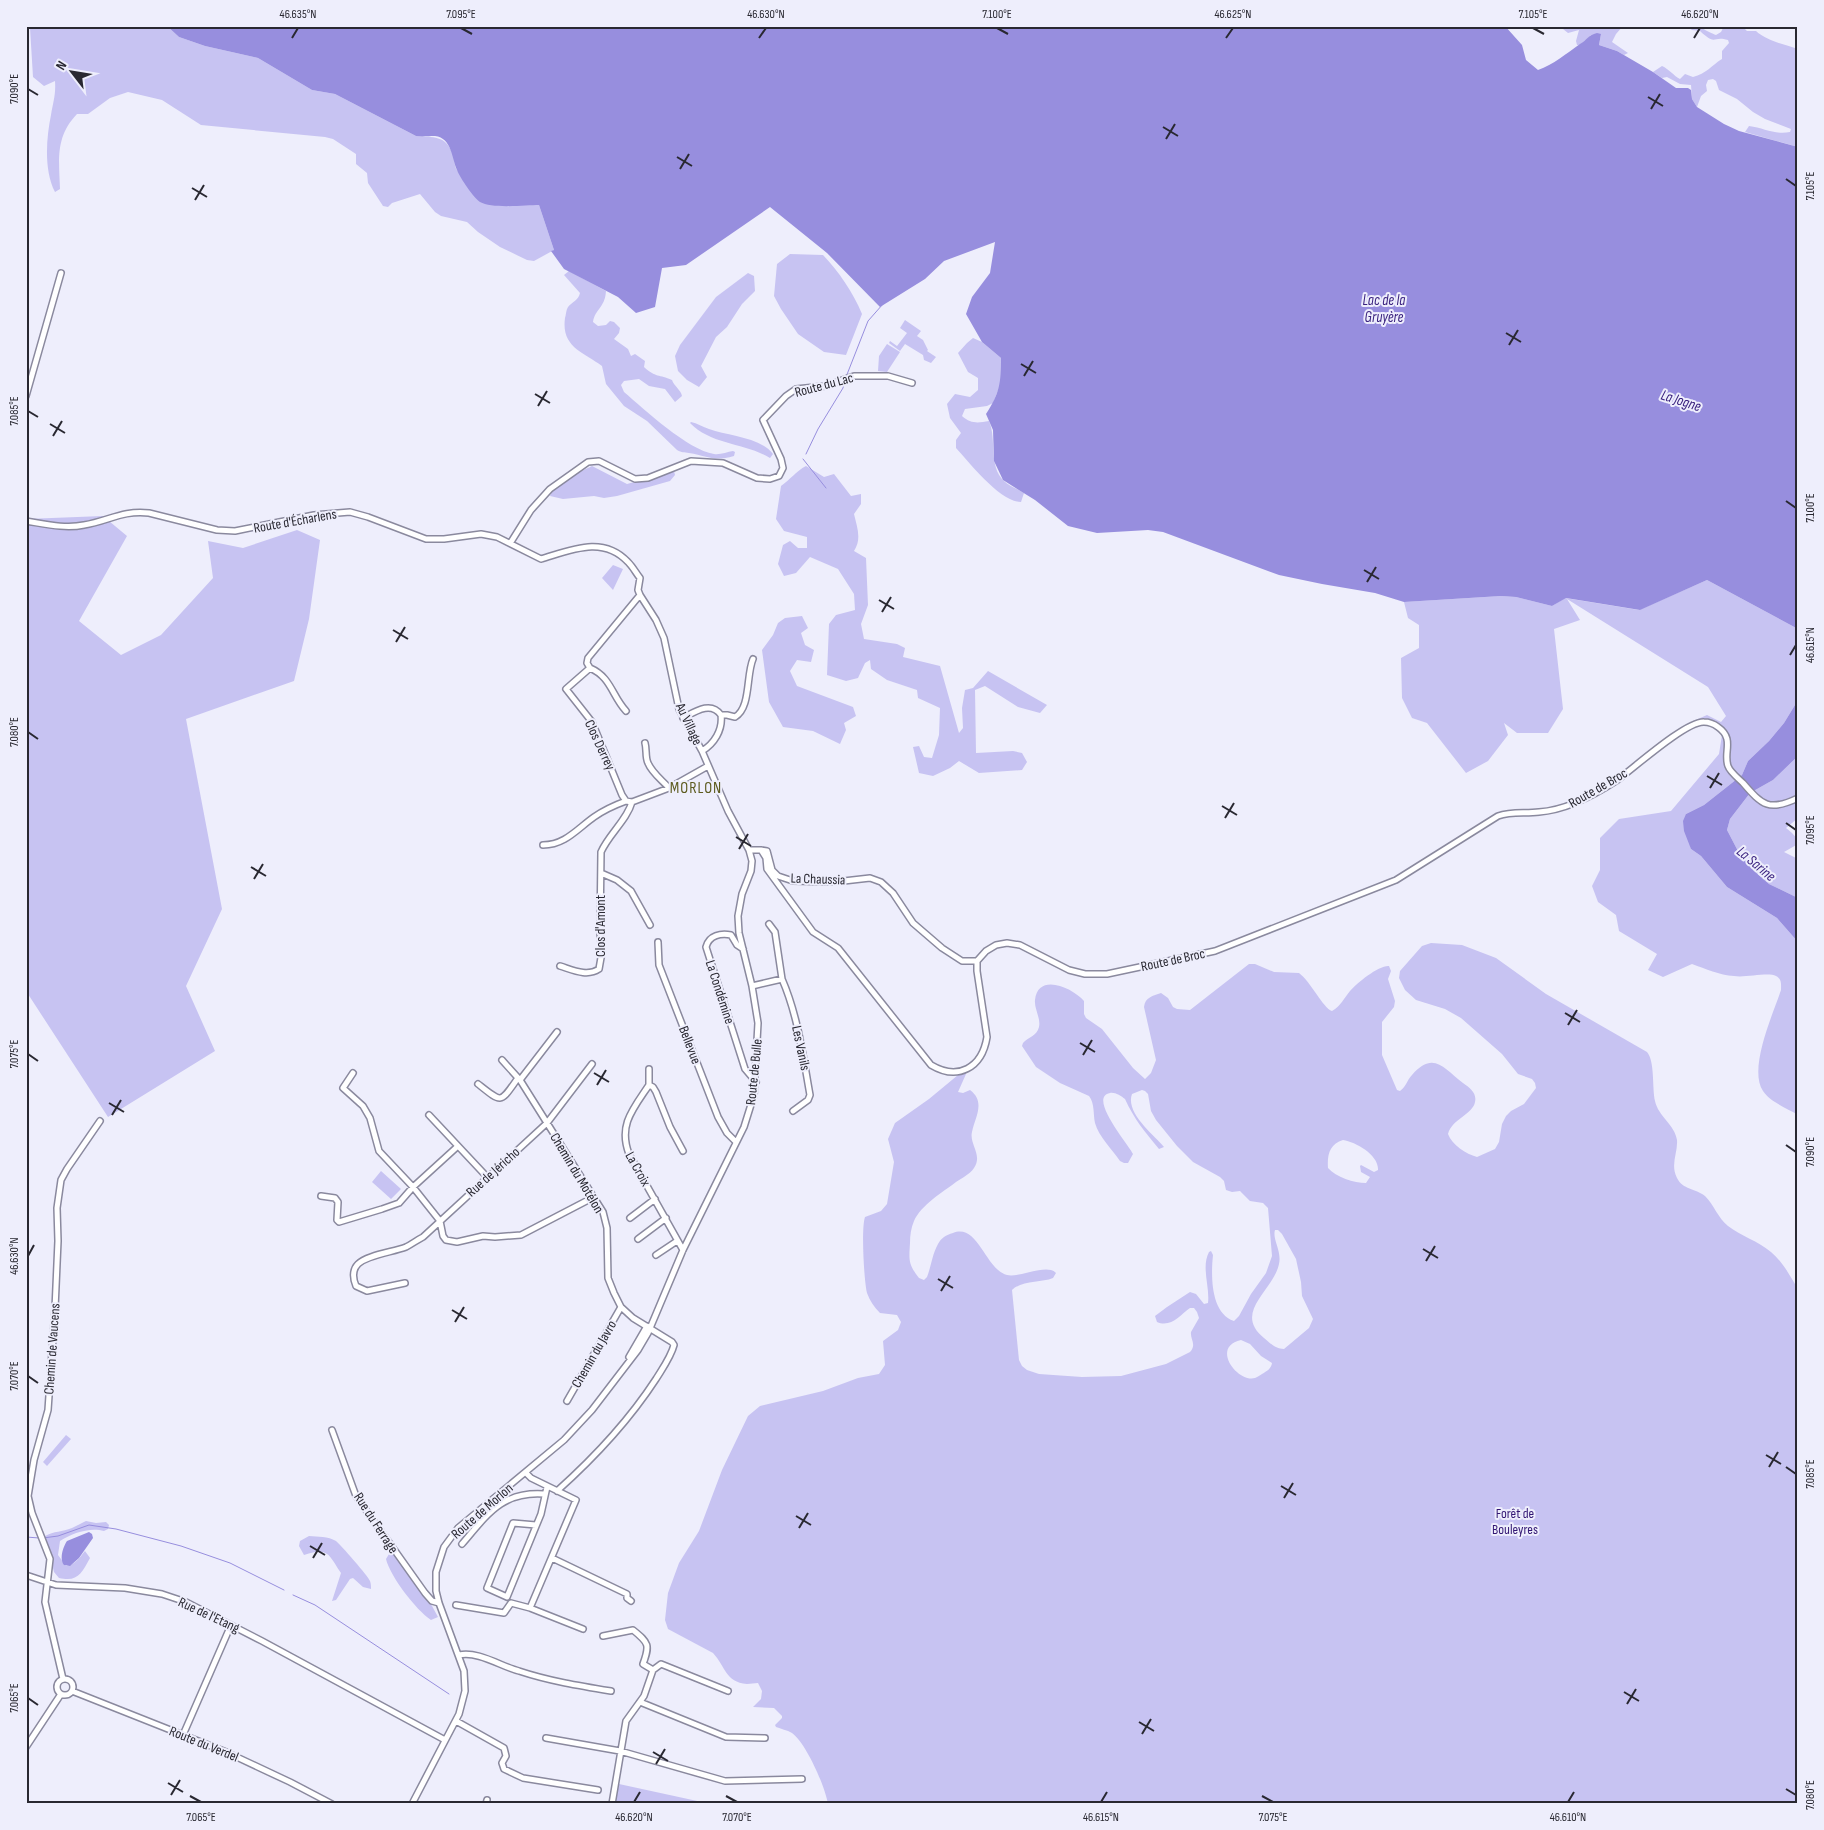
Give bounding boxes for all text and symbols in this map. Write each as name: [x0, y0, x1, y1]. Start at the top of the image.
text: 46.635°N: [280, 7, 316, 22]
text: 7.095°E: [446, 7, 476, 22]
text: 46.630°N: [747, 7, 785, 22]
text: 7.100°E: [982, 7, 1012, 22]
text: 46.625°N: [1215, 7, 1251, 22]
text: 7.105°E: [1519, 7, 1548, 22]
text: 46.620°N: [1681, 7, 1719, 22]
north arrow: [48, 48, 98, 98]
text: N: [52, 58, 70, 73]
text: 7.090°E: [7, 74, 22, 104]
text: 7.105°E: [1803, 171, 1818, 200]
water label: Lac de la Gruyère: [1363, 291, 1405, 327]
street label: Route du Lac: [793, 369, 855, 401]
water label: La Jogne: [1659, 386, 1704, 416]
text: 7.085°E: [7, 396, 22, 426]
text: 7.100°E: [1803, 493, 1818, 523]
street label: Route d'Écharlens: [252, 505, 338, 537]
text: 46.615°N: [1803, 627, 1818, 663]
street label: Au Village: [671, 699, 706, 748]
text: 7.080°E: [7, 717, 22, 747]
street label: Clos Derrey: [581, 717, 619, 773]
street label: Route de Broc: [1566, 764, 1630, 812]
district label: MORLON: [670, 779, 722, 798]
text: 7.095°E: [1803, 815, 1818, 845]
water label: La Sarine: [1733, 842, 1780, 886]
street label: La Chaussia: [790, 870, 846, 888]
street label: Clos d'Amont: [592, 895, 609, 957]
street label: Route de Broc: [1139, 945, 1207, 975]
street label: La Condémine: [702, 958, 738, 1026]
street label: Bellevue: [675, 1024, 705, 1066]
street label: Les Vanils: [788, 1024, 814, 1072]
street label: Route de Bulle: [742, 1038, 766, 1106]
text: 7.075°E: [7, 1039, 22, 1069]
street label: Chemin du Motélon: [546, 1130, 608, 1216]
text: 7.090°E: [1803, 1137, 1818, 1167]
street label: Rue de Jéricho: [463, 1143, 523, 1201]
street label: La Croix: [622, 1149, 655, 1190]
text: 46.630°N: [7, 1237, 22, 1275]
street label: Chemin de Vaucens: [40, 1303, 64, 1395]
street label: Chemin du Javro: [568, 1317, 620, 1391]
text: 7.070°E: [7, 1361, 22, 1391]
text: 7.085°E: [1803, 1459, 1818, 1489]
street label: Route de Morlon: [448, 1480, 516, 1542]
street label: Rue du Ferrage: [350, 1489, 402, 1557]
park label: Forêt de Bouleyres: [1492, 1505, 1538, 1538]
street label: Rue de l'Etang: [176, 1593, 243, 1637]
text: 7.065°E: [7, 1683, 22, 1713]
street label: Route du Verdel: [167, 1722, 241, 1766]
text: 7.080°E: [1803, 1780, 1818, 1810]
text: 7.065°E: [186, 1810, 216, 1825]
text: 46.620°N: [615, 1810, 653, 1825]
text: 7.070°E: [722, 1810, 752, 1825]
text: 46.615°N: [1083, 1810, 1119, 1825]
text: 7.075°E: [1258, 1810, 1288, 1825]
text: 46.610°N: [1550, 1810, 1586, 1825]

